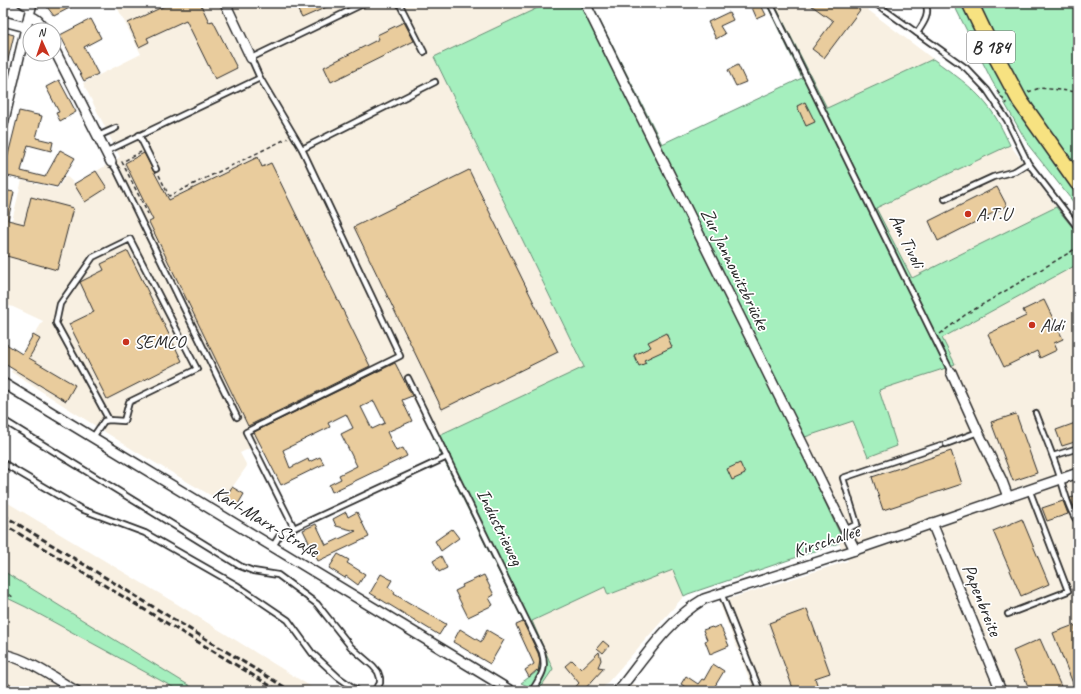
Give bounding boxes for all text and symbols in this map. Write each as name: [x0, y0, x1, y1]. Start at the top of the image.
north arrow: [22, 22, 62, 62]
text: N: [38, 25, 47, 39]
road number: B 184: [967, 31, 1015, 63]
place label: A.T.U: [976, 202, 1015, 226]
street label: Zur Jannowitzbrücke: [695, 204, 776, 336]
marker: A.T.U: [963, 209, 973, 219]
street label: Am Tivoli: [884, 210, 931, 274]
place label: Aldi: [1040, 313, 1066, 337]
marker: Aldi: [1027, 320, 1037, 330]
place label: SEMCO: [134, 330, 187, 354]
marker: SEMCO: [121, 337, 131, 347]
street label: Karl-Marx-Straße: [209, 481, 325, 564]
street label: Industrieweg: [471, 485, 529, 570]
street label: Kirschallee: [790, 518, 864, 563]
street label: Papenbreite: [957, 560, 1008, 641]

